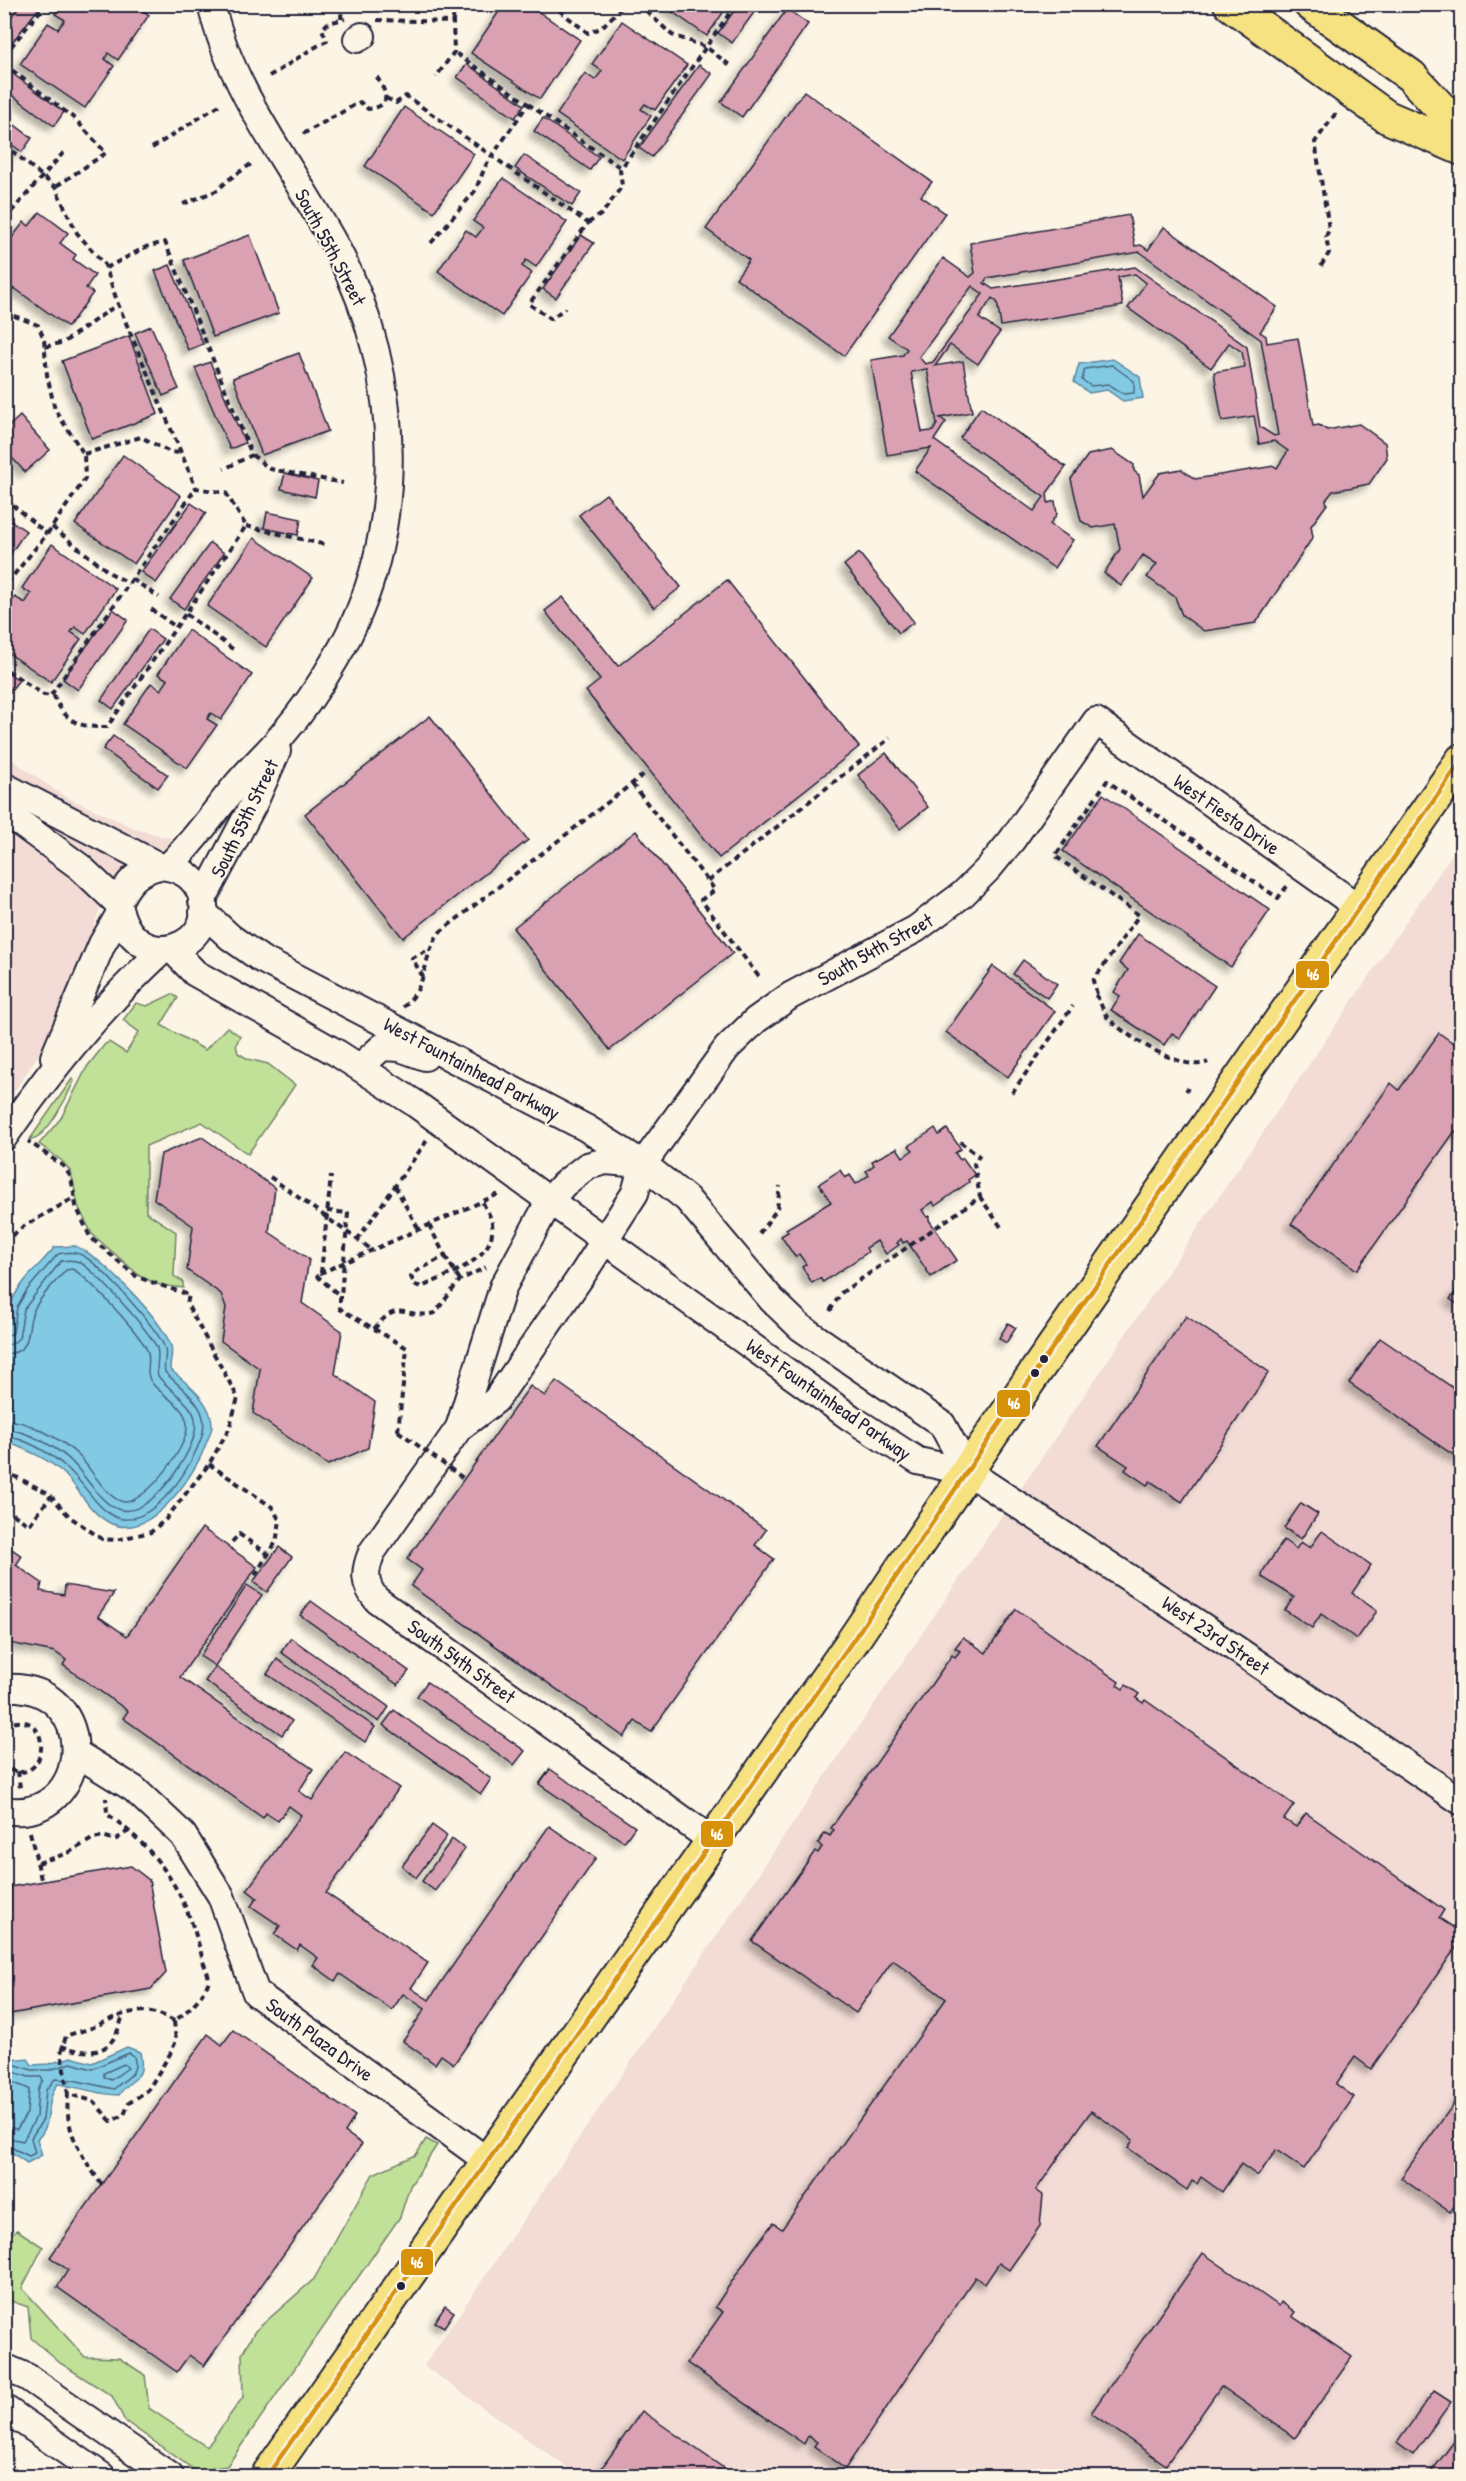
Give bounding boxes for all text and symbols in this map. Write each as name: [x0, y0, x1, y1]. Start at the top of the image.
street label: South 55th Street: [289, 184, 374, 311]
street label: South 55th Street: [204, 753, 285, 882]
street label: West Fiesta Drive: [1168, 767, 1286, 861]
street label: South 54th Street: [813, 906, 938, 992]
line badge: 46: [1295, 960, 1330, 989]
text: 46: [1307, 963, 1320, 985]
street label: West Fountainhead Parkway: [379, 1010, 565, 1126]
street label: West Fountainhead Parkway: [741, 1332, 917, 1466]
unlabelled marker: [1038, 1353, 1050, 1365]
unlabelled marker: [1029, 1367, 1041, 1379]
line badge: 46: [996, 1389, 1031, 1418]
text: 46: [1008, 1392, 1021, 1414]
street label: West 23rd Street: [1157, 1589, 1276, 1682]
street label: South 54th Street: [402, 1613, 522, 1710]
line badge: 46: [700, 1820, 734, 1848]
text: 46: [711, 1823, 724, 1845]
street label: South Plaza Drive: [261, 1991, 379, 2087]
line badge: 46: [400, 2248, 434, 2276]
text: 46: [411, 2251, 424, 2273]
unlabelled marker: [395, 2280, 407, 2292]

